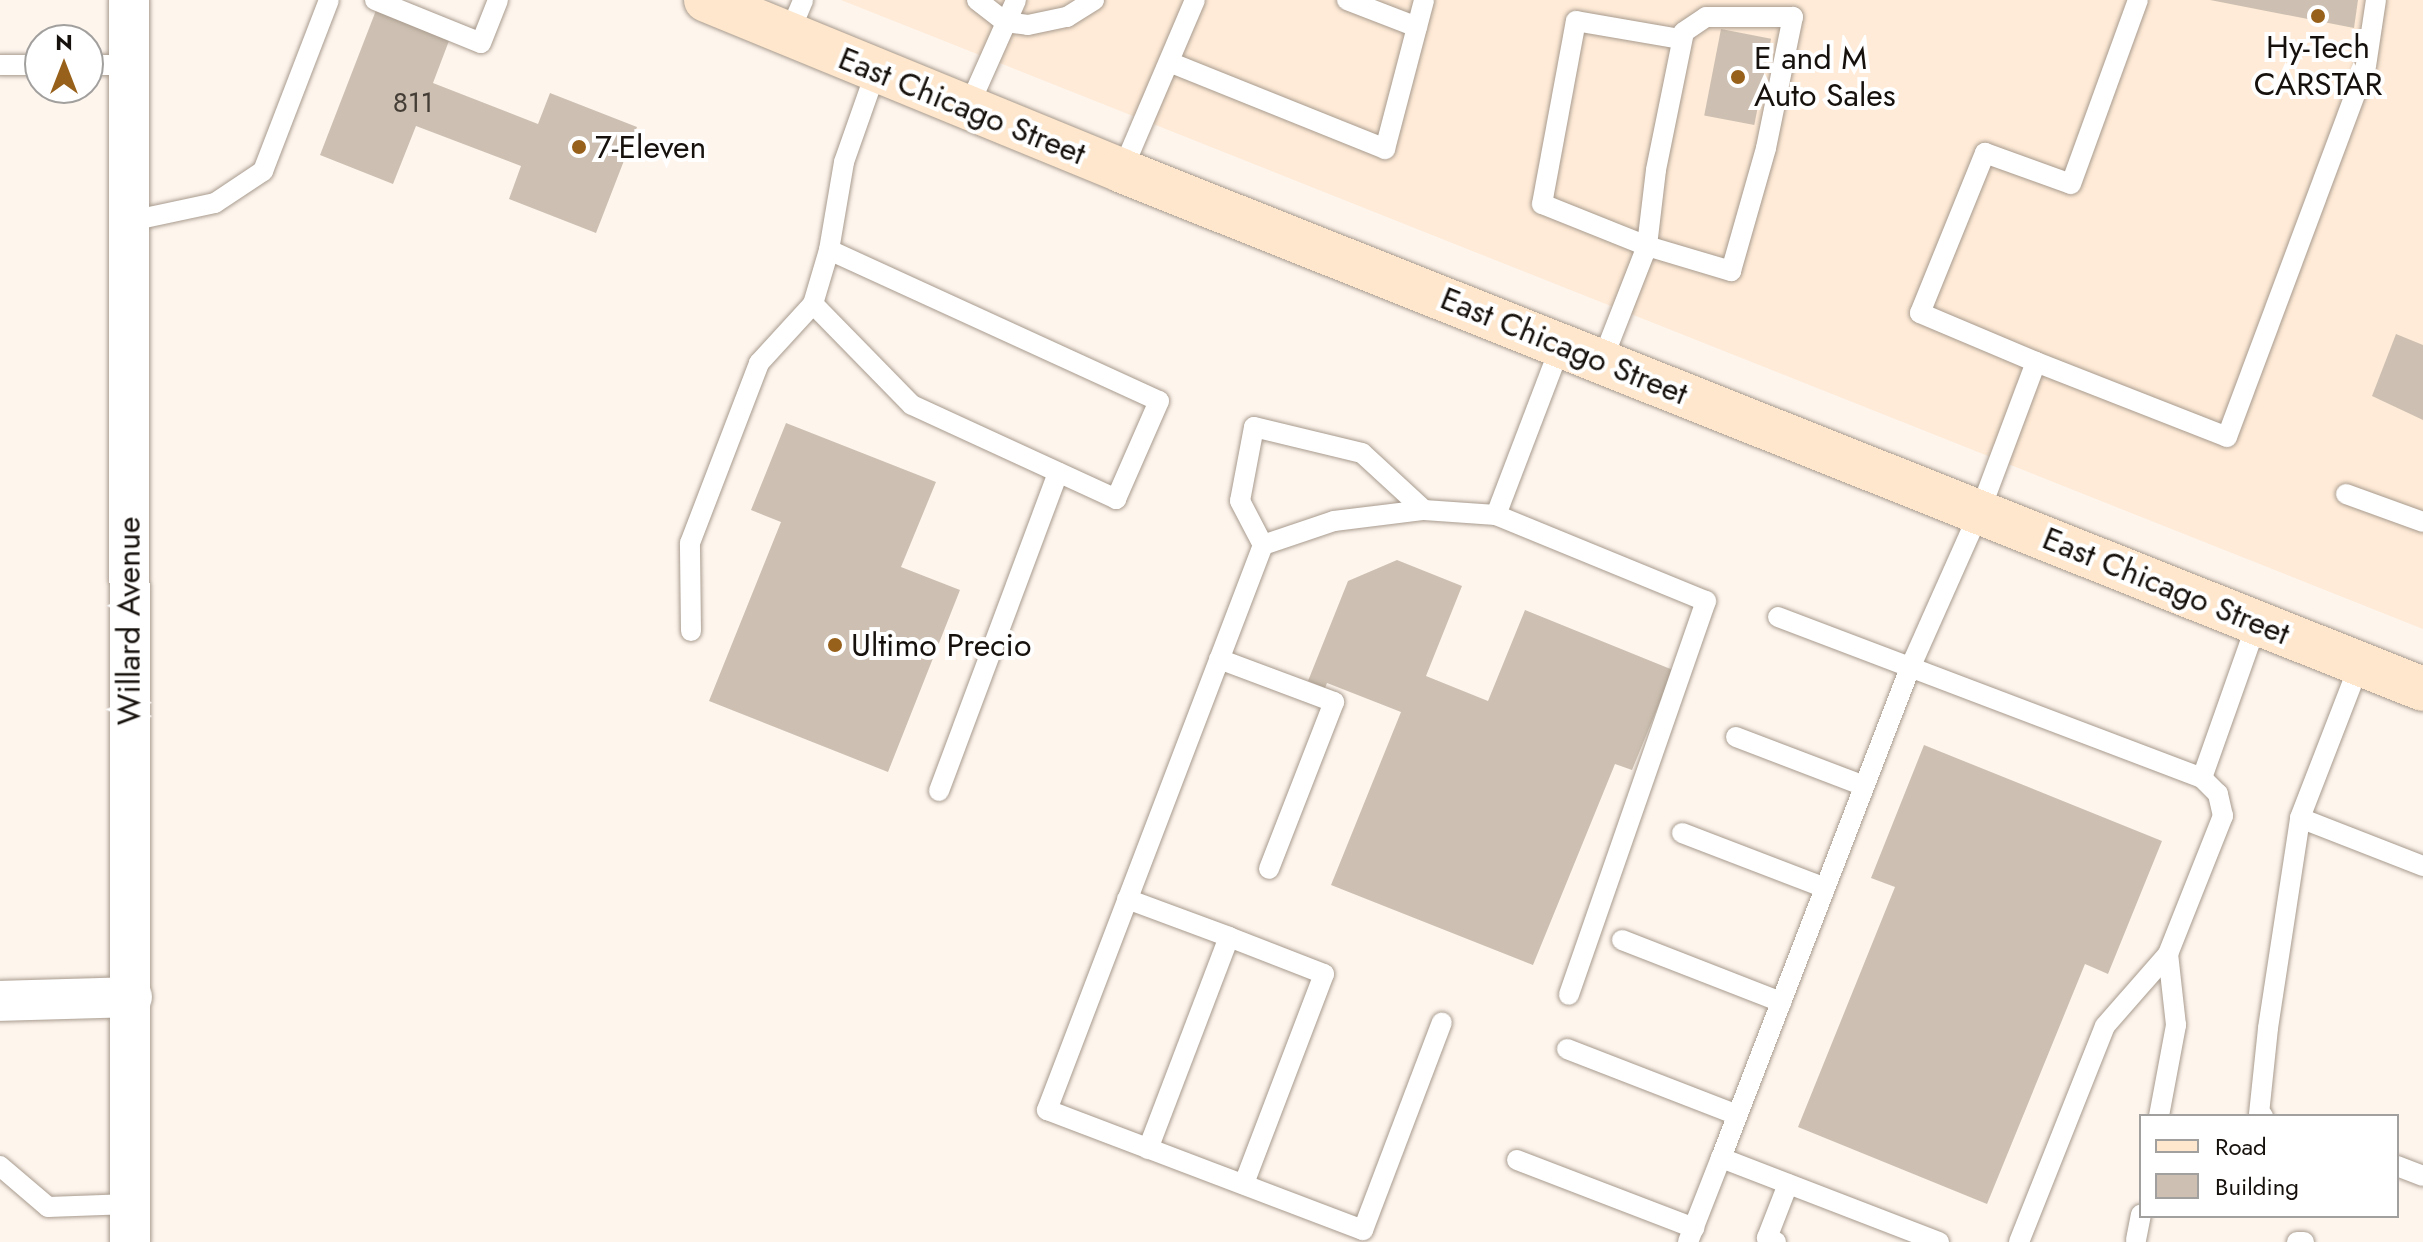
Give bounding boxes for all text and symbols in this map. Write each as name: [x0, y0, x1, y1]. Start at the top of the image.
marker: Hy-Tech CARSTAR: [2309, 7, 2327, 25]
north arrow: [24, 24, 104, 104]
text: N: [55, 26, 73, 58]
place label: Hy-Tech CARSTAR: [2254, 29, 2382, 104]
street label: East Chicago Street: [833, 39, 1091, 173]
place label: E and M Auto Sales: [1754, 40, 1896, 115]
marker: E and M Auto Sales: [1729, 68, 1747, 86]
house number: 811: [393, 86, 433, 120]
place label: 7-Eleven: [595, 128, 706, 166]
marker: 7-Eleven: [570, 138, 588, 156]
street label: East Chicago Street: [1435, 279, 1693, 413]
street label: Willard Avenue: [110, 517, 148, 725]
street label: East Chicago Street: [2037, 519, 2295, 653]
place label: Ultimo Precio: [851, 626, 1031, 664]
marker: Ultimo Precio: [826, 636, 844, 654]
legend: [2139, 1114, 2399, 1218]
text: Road: [2215, 1129, 2267, 1164]
text: Building: [2215, 1169, 2299, 1204]

